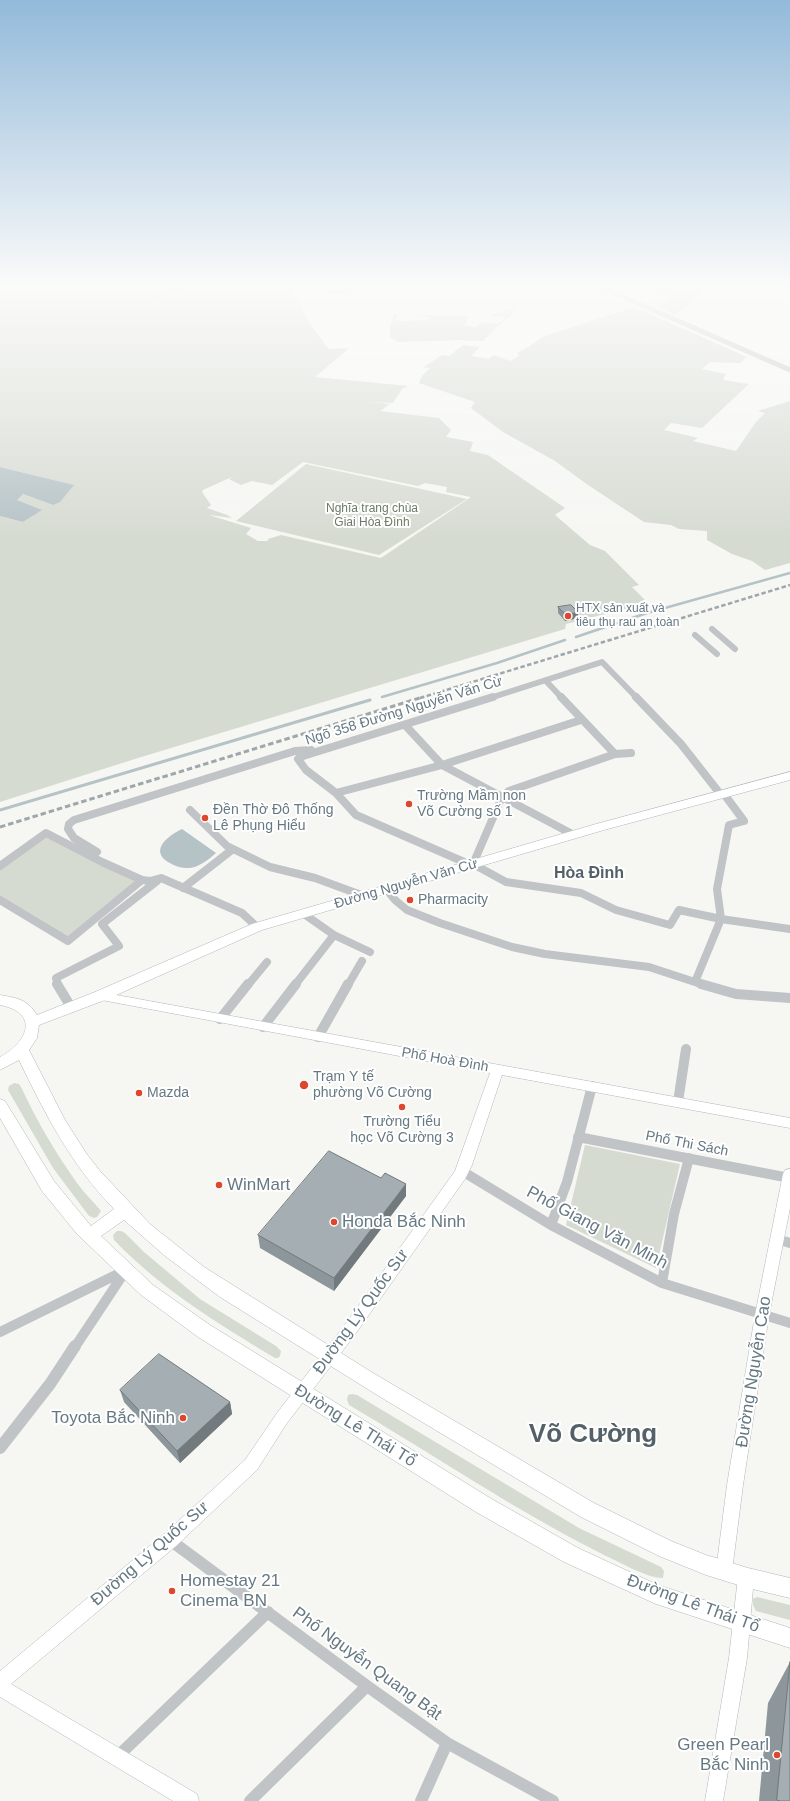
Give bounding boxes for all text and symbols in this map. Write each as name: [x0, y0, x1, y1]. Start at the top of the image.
park label: Nghĩa trang chùa Giai Hòa Đình: [326, 502, 418, 530]
place label: HTX sản xuất và tiêu thụ rau an toàn: [576, 602, 679, 630]
marker: HTX sản xuất và tiêu thụ rau an toàn: [563, 611, 573, 621]
street label: Ngõ 358 Đường Nguyễn Văn Cừ: [303, 673, 505, 749]
place label: Trường Mầm non Võ Cường số 1: [417, 788, 526, 820]
marker: Trường Mầm non Võ Cường số 1: [404, 799, 414, 809]
place label: Đền Thờ Đô Thống Lê Phụng Hiểu: [213, 802, 333, 834]
marker: Đền Thờ Đô Thống Lê Phụng Hiểu: [200, 813, 210, 823]
street label: Đường Nguyễn Văn Cừ: [332, 855, 480, 913]
district label: Hòa Đình: [554, 864, 624, 884]
place label: Pharmacity: [418, 892, 488, 908]
marker: Pharmacity: [405, 895, 415, 905]
street label: Phố Hoà Đình: [400, 1044, 490, 1076]
place label: Trạm Y tế phường Võ Cường: [313, 1069, 432, 1102]
marker: Trạm Y tế phường Võ Cường: [298, 1079, 310, 1091]
place label: Mazda: [147, 1085, 189, 1101]
marker: Mazda: [134, 1088, 144, 1098]
marker: Trường Tiểu học Võ Cường 3: [397, 1102, 407, 1112]
place label: Trường Tiểu học Võ Cường 3: [350, 1114, 454, 1146]
street label: Phố Thi Sách: [644, 1128, 730, 1160]
place label: WinMart: [227, 1175, 290, 1195]
marker: WinMart: [214, 1180, 224, 1190]
street label: Phố Giang Văn Minh: [523, 1182, 671, 1274]
place label: Honda Bắc Ninh: [342, 1212, 466, 1232]
marker: Honda Bắc Ninh: [329, 1217, 339, 1227]
street label: Đường Lý Quốc Sư: [309, 1246, 413, 1378]
street label: Đường Nguyễn Cao: [732, 1295, 776, 1449]
street label: Đường Lê Thái Tổ: [290, 1380, 420, 1472]
place label: Toyota Bắc Ninh: [51, 1408, 175, 1428]
marker: Toyota Bắc Ninh: [178, 1413, 188, 1423]
district label: Võ Cường: [529, 1419, 657, 1451]
street label: Đường Lý Quốc Sư: [87, 1497, 213, 1611]
place label: Homestay 21 Cinema BN: [180, 1571, 280, 1611]
street label: Đường Lê Thái Tổ: [624, 1571, 762, 1637]
marker: Homestay 21 Cinema BN: [167, 1586, 177, 1596]
street label: Phố Nguyễn Quang Bật: [288, 1603, 446, 1725]
place label: Green Pearl Bắc Ninh: [677, 1735, 769, 1775]
marker: Green Pearl Bắc Ninh: [772, 1750, 782, 1760]

